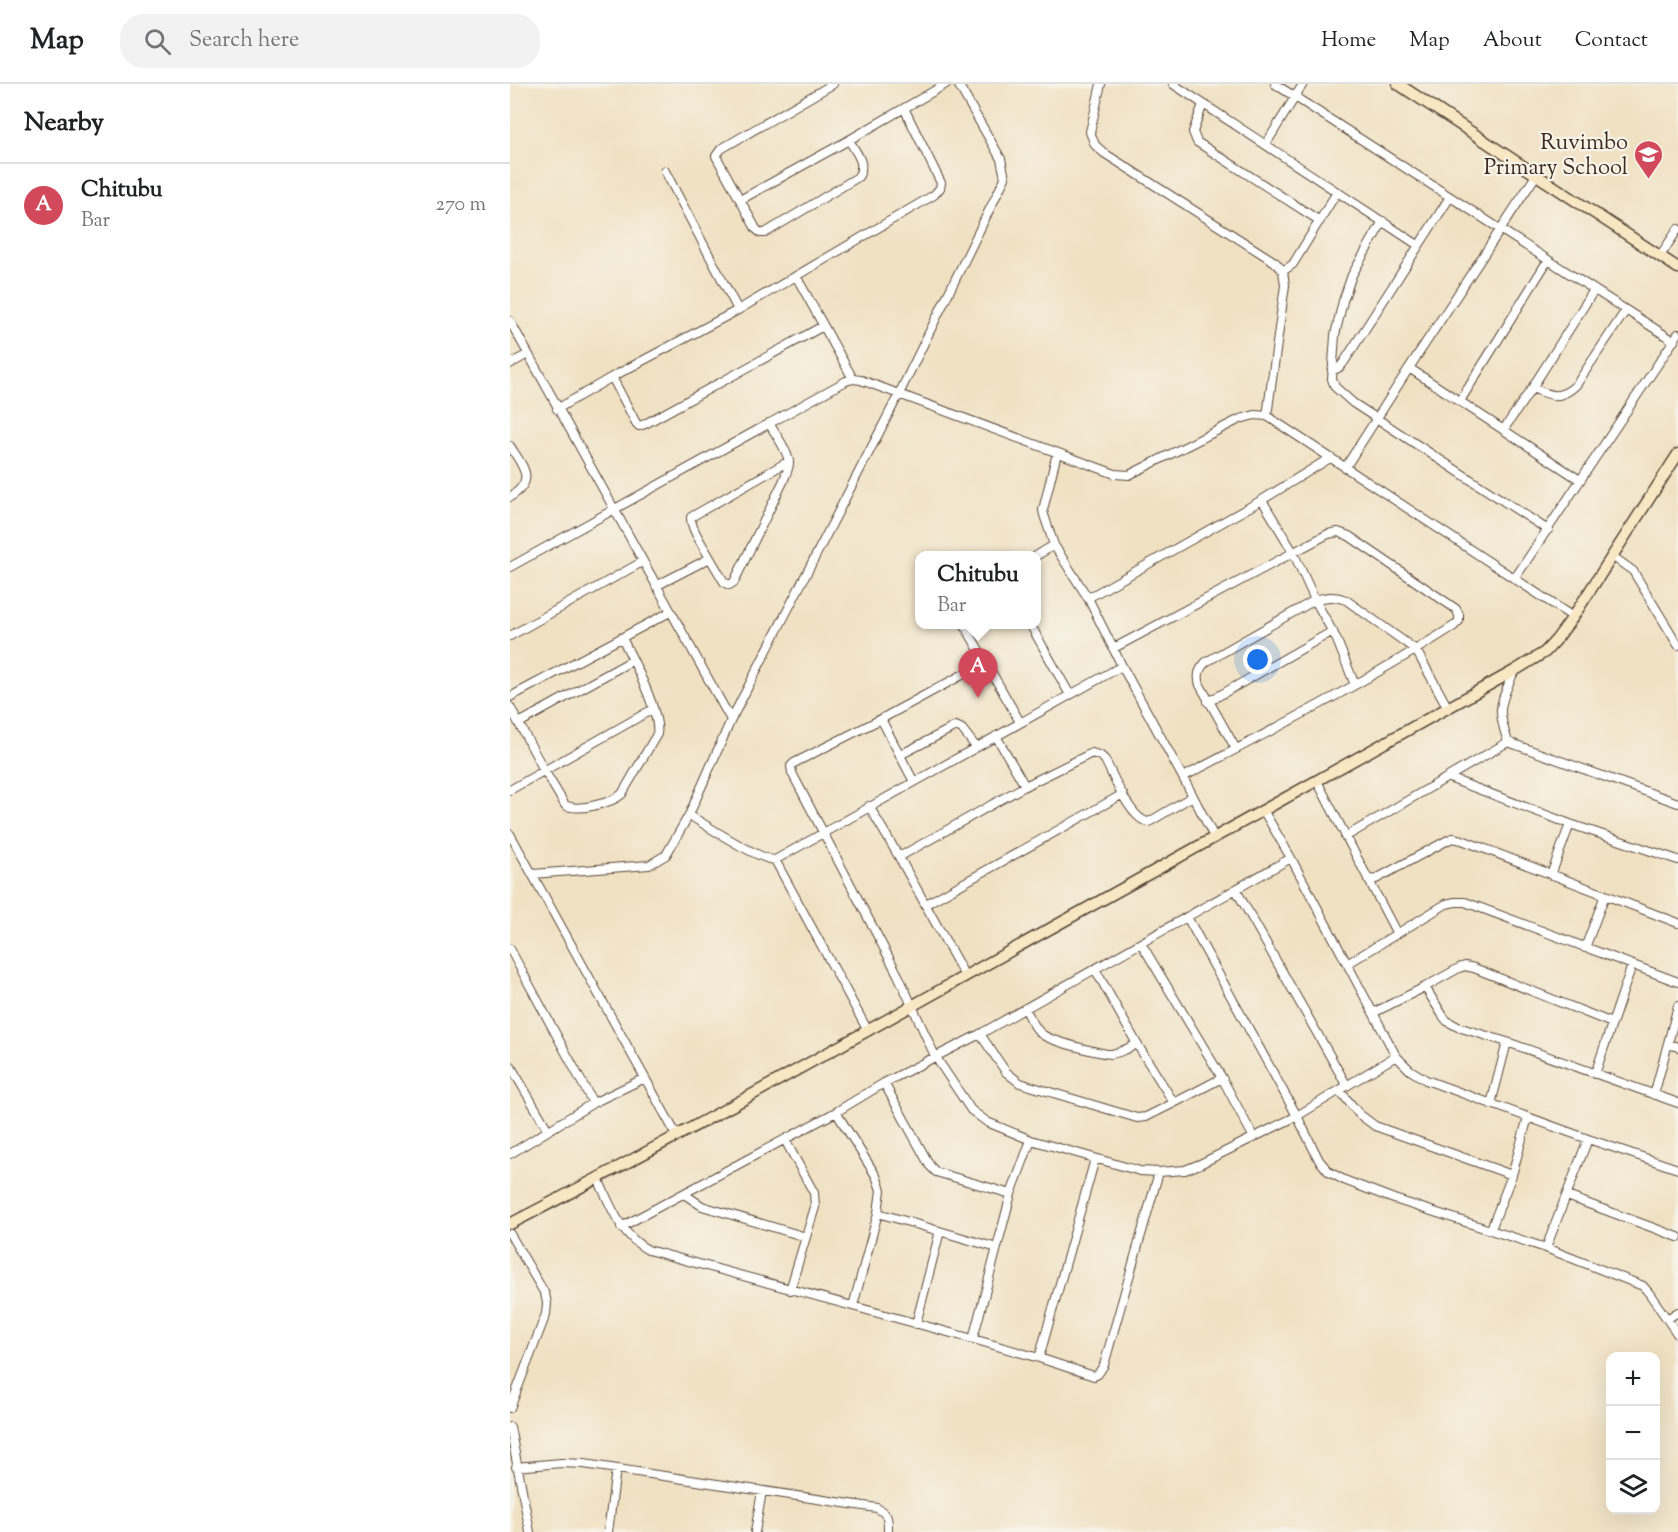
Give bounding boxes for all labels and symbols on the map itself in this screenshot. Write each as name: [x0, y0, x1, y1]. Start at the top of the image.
place label: Ruvimbo Primary School: [1484, 128, 1628, 185]
school or university icon: Ruvimbo Primary School: [1633, 138, 1665, 180]
your location: [1243, 645, 1272, 674]
pin: A: [958, 648, 998, 698]

